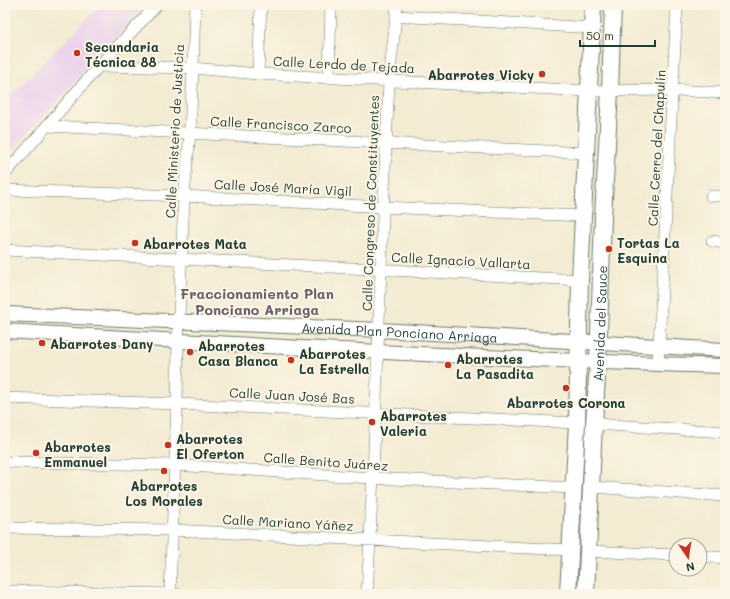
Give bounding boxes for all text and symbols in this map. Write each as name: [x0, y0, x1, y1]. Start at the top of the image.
scale bar: [580, 22, 655, 48]
text: 50 m: [586, 27, 614, 43]
place label: Secundaria Técnica 88: [85, 38, 159, 70]
street label: Calle Ministerio de Justicia: [161, 43, 187, 219]
marker: Secundaria Técnica 88: [72, 48, 82, 58]
street label: Calle Lerdo de Tejada: [273, 52, 415, 76]
place label: Abarrotes Vicky: [428, 66, 534, 84]
marker: Abarrotes Vicky: [537, 69, 547, 79]
street label: Calle Cerro del Chapulín: [643, 69, 669, 227]
street label: Calle Congreso de Constituyentes: [358, 95, 382, 311]
street label: Calle Francisco Zarco: [210, 112, 352, 136]
street label: Calle José María Vigil: [214, 175, 352, 199]
place label: Tortas La Esquina: [617, 234, 680, 266]
place label: Abarrotes Mata: [143, 235, 247, 252]
marker: Abarrotes Mata: [130, 238, 140, 248]
marker: Tortas La Esquina: [604, 244, 614, 254]
street label: Calle Ignacio Vallarta: [391, 248, 531, 272]
street label: Avenida del Sauce: [588, 265, 610, 382]
district label: Fraccionamiento Plan Ponciano Arriaga: [180, 284, 334, 319]
street label: Avenida Plan Ponciano Arriaga: [301, 318, 498, 345]
place label: Abarrotes Dany: [50, 335, 153, 353]
place label: Abarrotes Casa Blanca: [198, 337, 278, 369]
marker: Abarrotes Dany: [37, 338, 47, 348]
place label: Abarrotes La Estrella: [299, 345, 369, 377]
marker: Abarrotes Casa Blanca: [185, 347, 195, 357]
place label: Abarrotes La Pasadita: [456, 350, 534, 382]
marker: Abarrotes La Estrella: [286, 355, 296, 365]
marker: Abarrotes La Pasadita: [443, 360, 453, 370]
street label: Calle Juan José Bas: [229, 383, 355, 407]
marker: Abarrotes Corona: [561, 383, 571, 393]
place label: Abarrotes Corona: [506, 394, 626, 411]
place label: Abarrotes Valeria: [380, 407, 447, 439]
marker: Abarrotes Valeria: [367, 417, 377, 427]
place label: Abarrotes El Oferton: [176, 430, 244, 462]
place label: Abarrotes Emmanuel: [44, 438, 111, 470]
marker: Abarrotes El Oferton: [163, 440, 173, 450]
marker: Abarrotes Emmanuel: [31, 448, 41, 458]
street label: Calle Benito Juárez: [263, 448, 389, 474]
marker: Abarrotes Los Morales: [159, 466, 169, 476]
place label: Abarrotes Los Morales: [125, 477, 203, 509]
street label: Calle Mariano Yáñez: [222, 510, 354, 534]
north arrow: [668, 537, 708, 577]
text: N: [685, 559, 696, 575]

